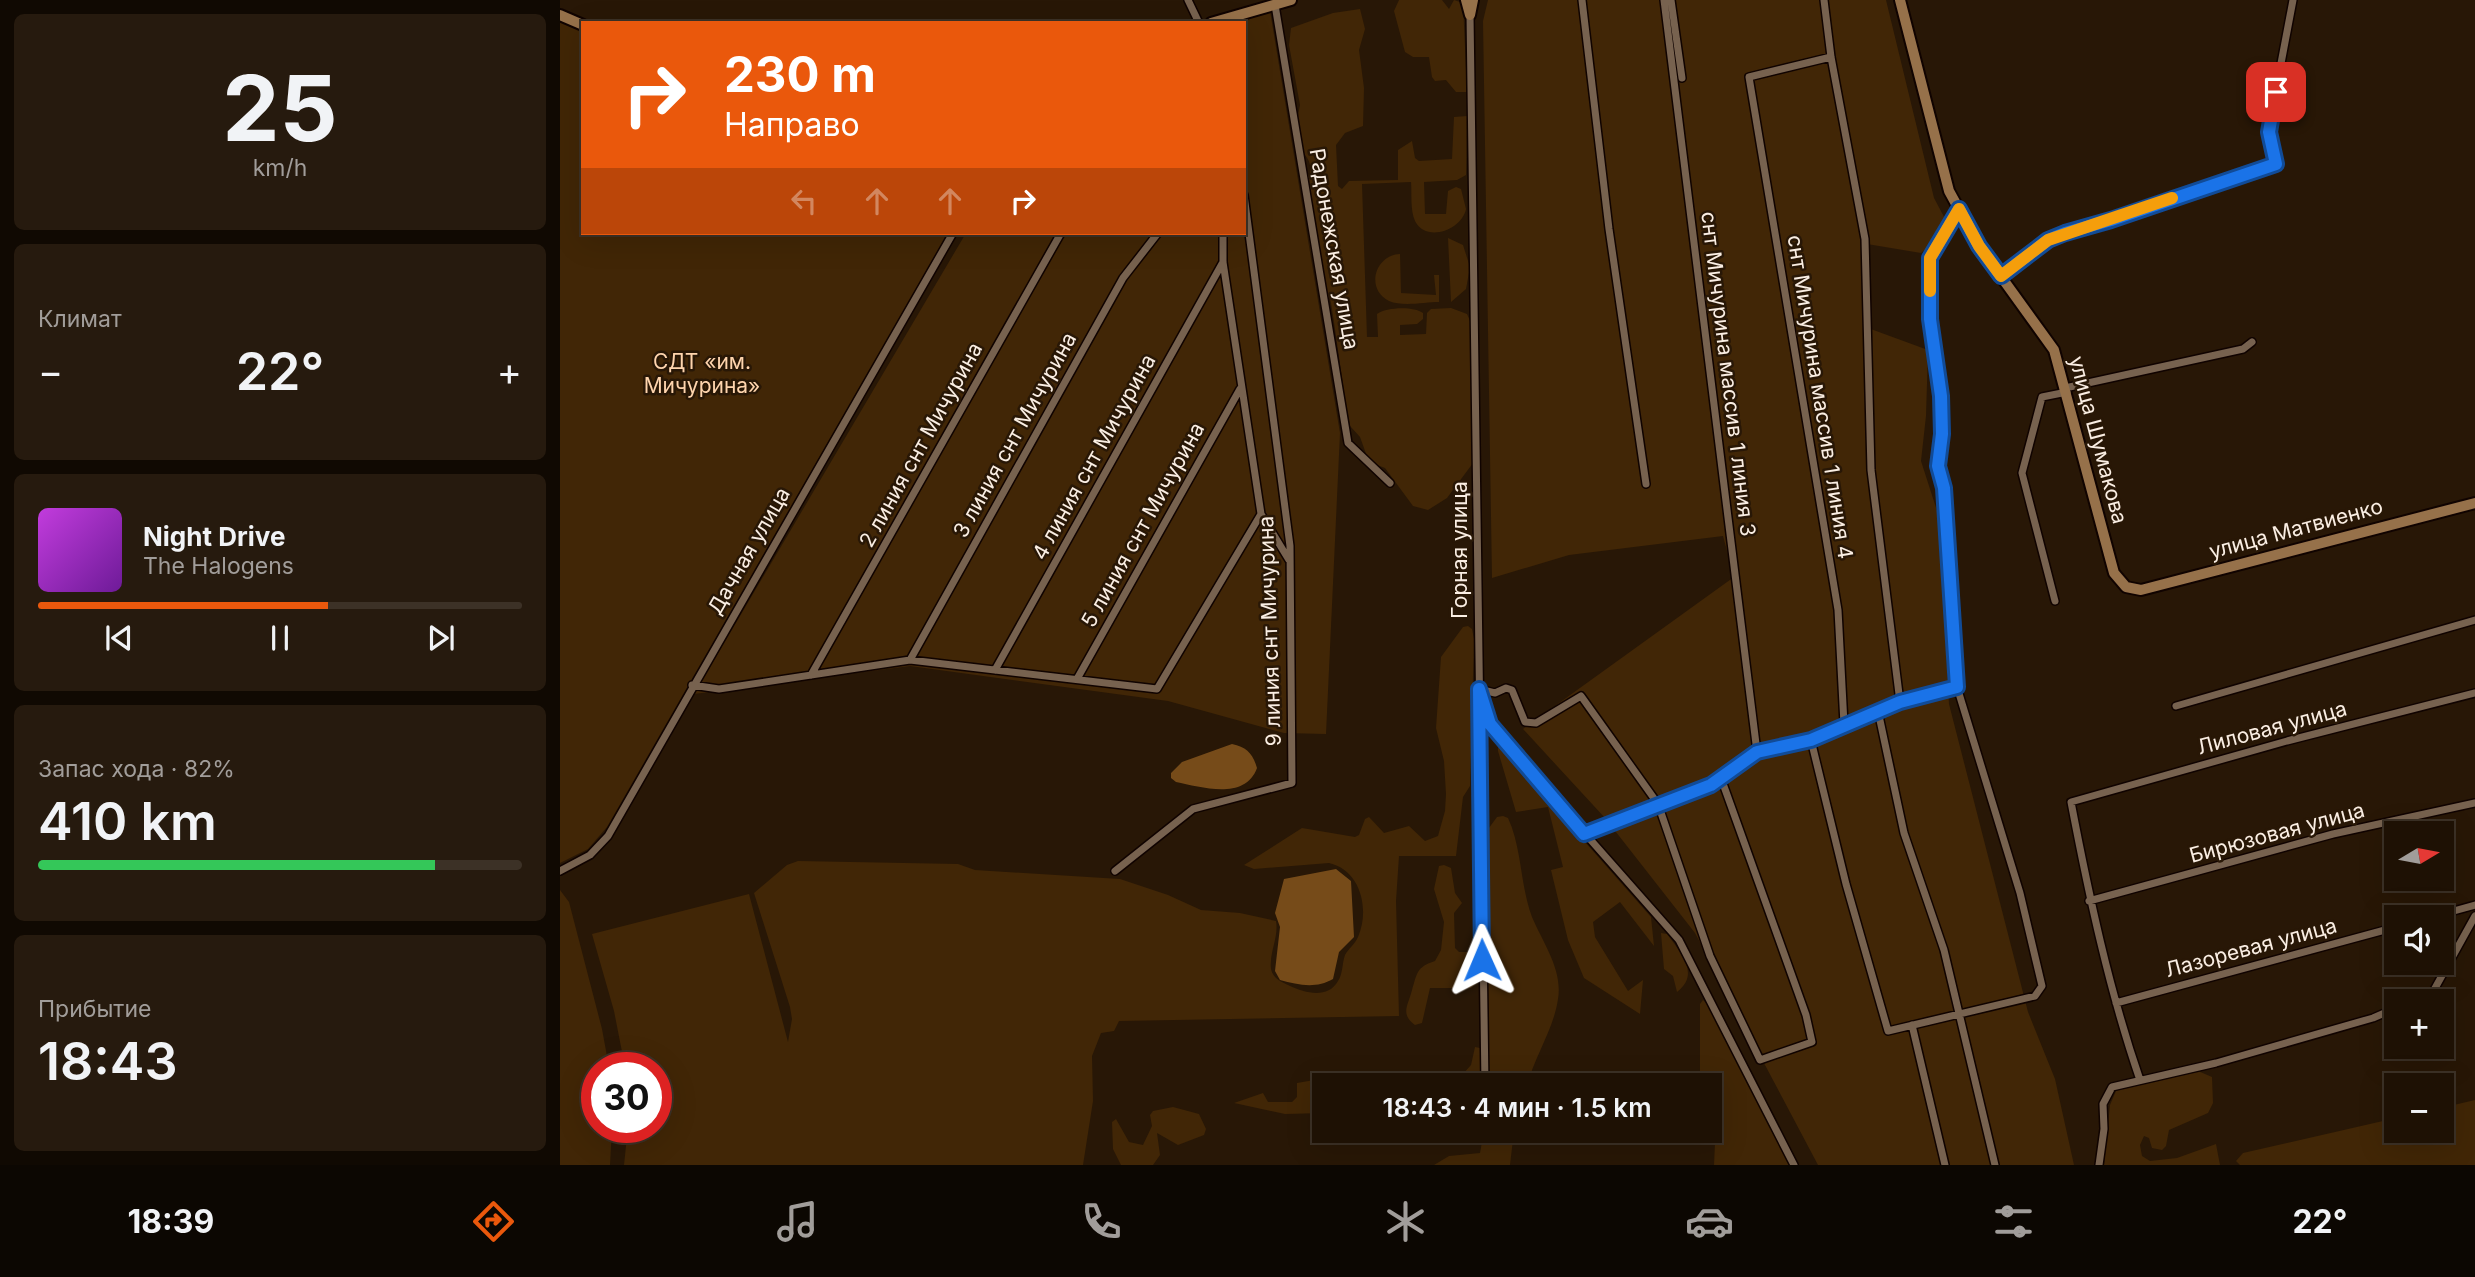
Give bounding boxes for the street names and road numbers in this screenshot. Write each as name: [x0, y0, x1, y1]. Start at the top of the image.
street label: Радонежская улица: [1304, 146, 1365, 352]
street label: снт Мичурина массив 1 линия 3: [1696, 210, 1761, 538]
street label: снт Мичурина массив 1 линия 4: [1783, 233, 1858, 561]
street label: 3 линия снт Мичурина: [948, 328, 1081, 542]
street label: 2 линия снт Мичурина: [854, 338, 987, 551]
street label: 4 линия снт Мичурина: [1027, 350, 1160, 564]
street label: улица Шумакова: [2064, 353, 2133, 527]
street label: 5 линия снт Мичурина: [1076, 418, 1209, 631]
street label: Горная улица: [1447, 481, 1472, 619]
street label: Дачная улица: [702, 483, 795, 619]
street label: улица Матвиенко: [2206, 493, 2386, 564]
street label: 9 линия снт Мичурина: [1253, 515, 1286, 747]
street label: Лиловая улица: [2194, 696, 2349, 759]
street label: Бирюзовая улица: [2187, 797, 2367, 868]
street label: Лазоревая улица: [2162, 913, 2339, 982]

